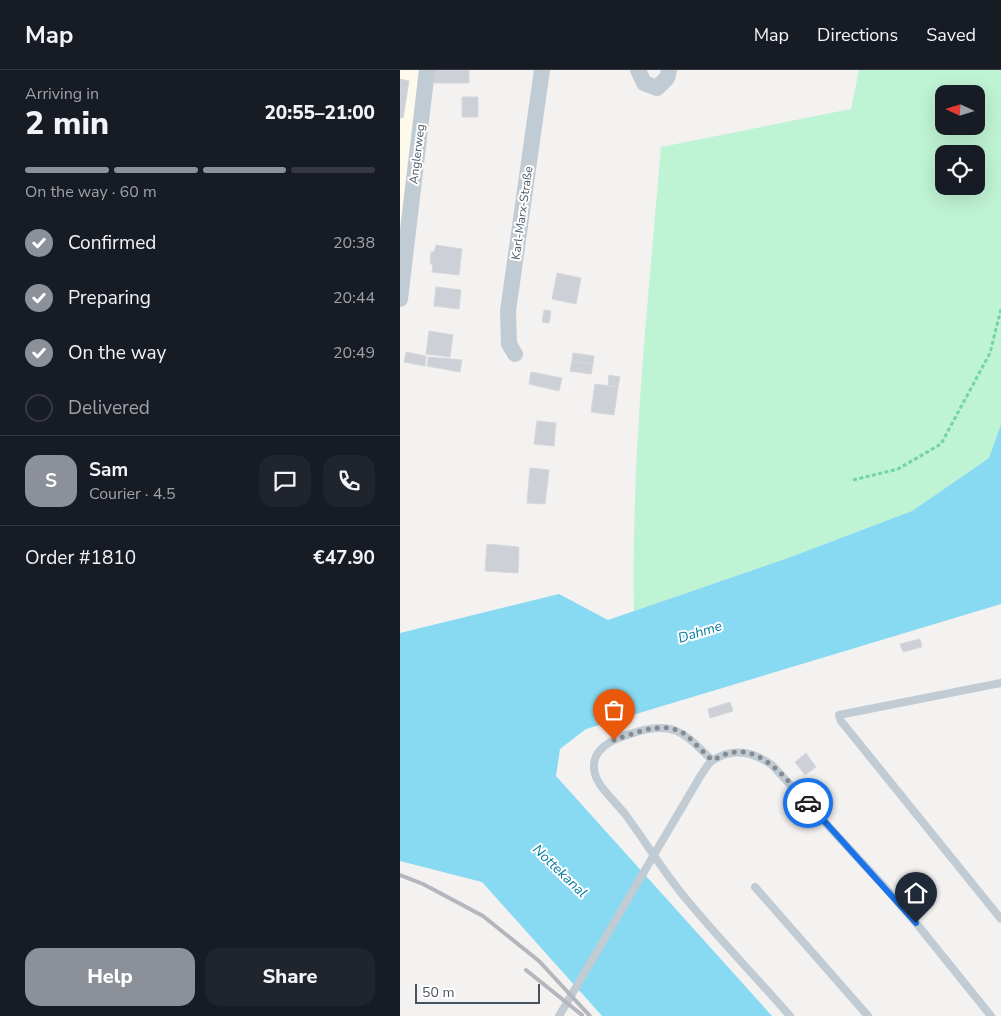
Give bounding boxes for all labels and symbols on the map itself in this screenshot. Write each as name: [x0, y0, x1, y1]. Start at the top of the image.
north arrow: [935, 85, 985, 135]
street label: Anglerweg: [405, 123, 429, 185]
street label: Karl-Marx-Straße: [508, 165, 536, 261]
water label: Dahme: [676, 616, 725, 648]
pin: [593, 689, 635, 740]
courier: [783, 778, 833, 828]
water label: Nottekanal: [529, 840, 591, 902]
pin: [895, 872, 937, 923]
scale bar: [415, 981, 540, 1004]

